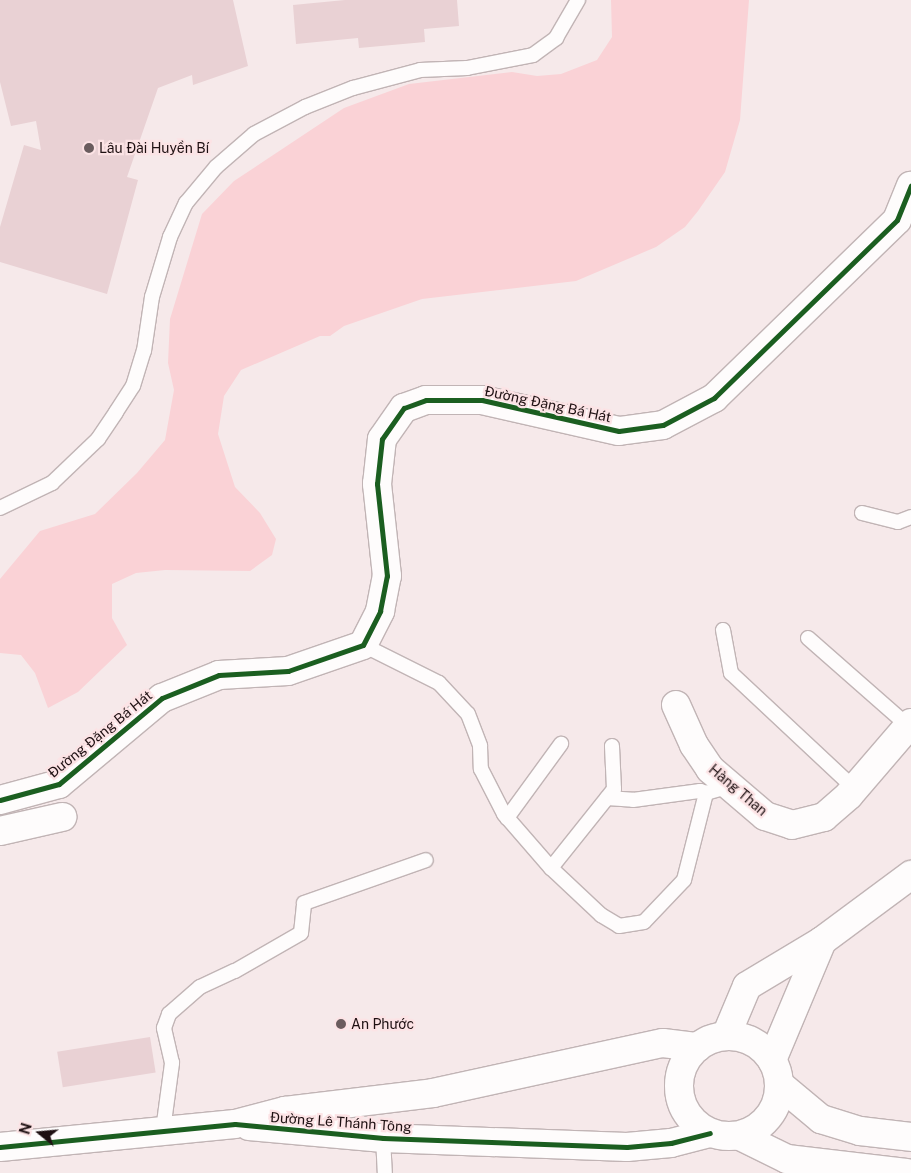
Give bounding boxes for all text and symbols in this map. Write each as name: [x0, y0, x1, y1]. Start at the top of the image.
place label: Lâu Đài Huyền Bí: [99, 140, 209, 156]
marker: Lâu Đài Huyền Bí: [83, 142, 95, 154]
street label: Đường Đặng Bá Hát: [483, 382, 613, 426]
street label: Đường Đặng Bá Hát: [44, 687, 156, 781]
street label: Hàng Than: [705, 761, 771, 819]
place label: An Phước: [351, 1016, 414, 1032]
marker: An Phước: [335, 1018, 347, 1030]
north arrow: [15, 1108, 65, 1158]
street label: Đường Lê Thánh Tông: [269, 1109, 413, 1135]
text: N: [16, 1121, 35, 1136]

